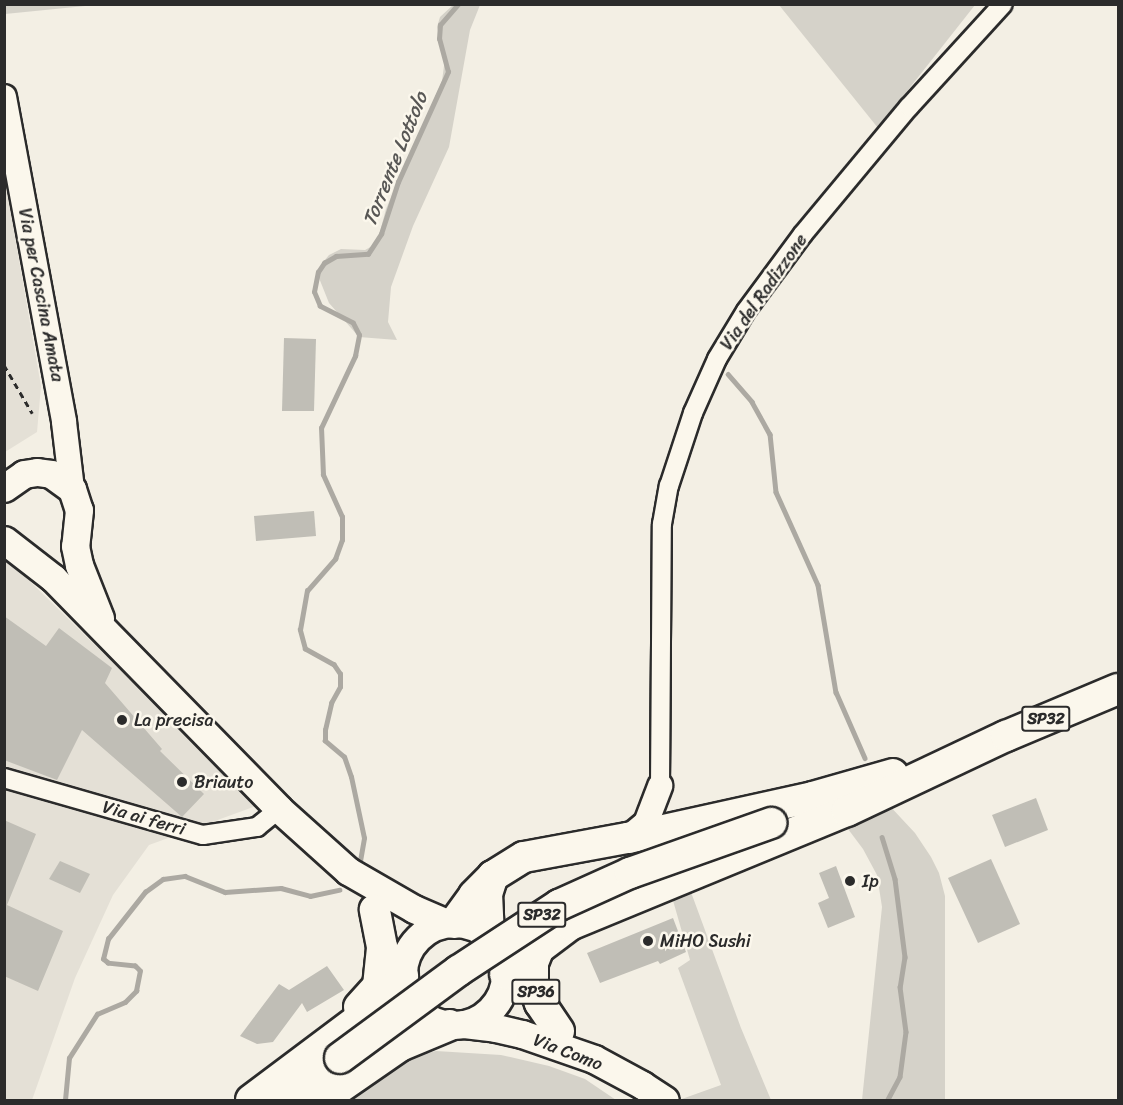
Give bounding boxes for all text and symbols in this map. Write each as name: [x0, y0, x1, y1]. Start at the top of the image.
water label: Torrente Lottolo: [357, 89, 433, 229]
street label: Via per Cascina Amata: [13, 206, 69, 384]
street label: Via del Radizzone: [716, 230, 812, 354]
road number: SP32: [1020, 706, 1072, 732]
place label: La precisa: [134, 709, 213, 731]
marker: La precisa: [115, 713, 129, 727]
place label: Briauto: [194, 771, 253, 793]
marker: Briauto: [175, 775, 189, 789]
street label: Via ai ferri: [100, 796, 188, 840]
place label: Ip: [862, 870, 879, 892]
marker: Ip: [843, 874, 857, 888]
road number: SP32: [516, 902, 568, 928]
place label: MiHO Sushi: [660, 930, 752, 952]
marker: MiHO Sushi: [641, 934, 655, 948]
road number: SP36: [510, 979, 562, 1005]
street label: Via Como: [530, 1029, 606, 1075]

